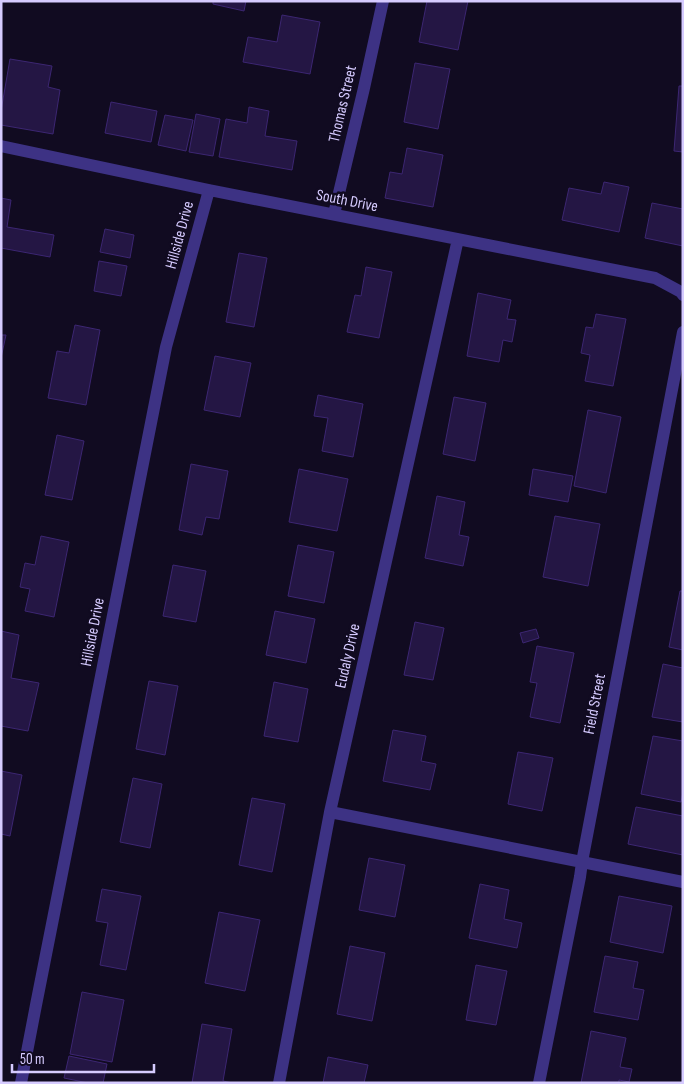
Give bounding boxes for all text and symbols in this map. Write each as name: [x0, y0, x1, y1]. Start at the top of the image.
street label: Thomas Street: [325, 64, 361, 144]
street label: South Drive: [315, 186, 379, 216]
street label: Hillside Drive: [162, 199, 198, 271]
street label: Hillside Drive: [77, 596, 109, 668]
street label: Eudaly Drive: [331, 622, 365, 690]
street label: Field Street: [580, 672, 610, 736]
scale bar: [12, 1042, 155, 1074]
text: 50 m: [20, 1050, 45, 1069]

